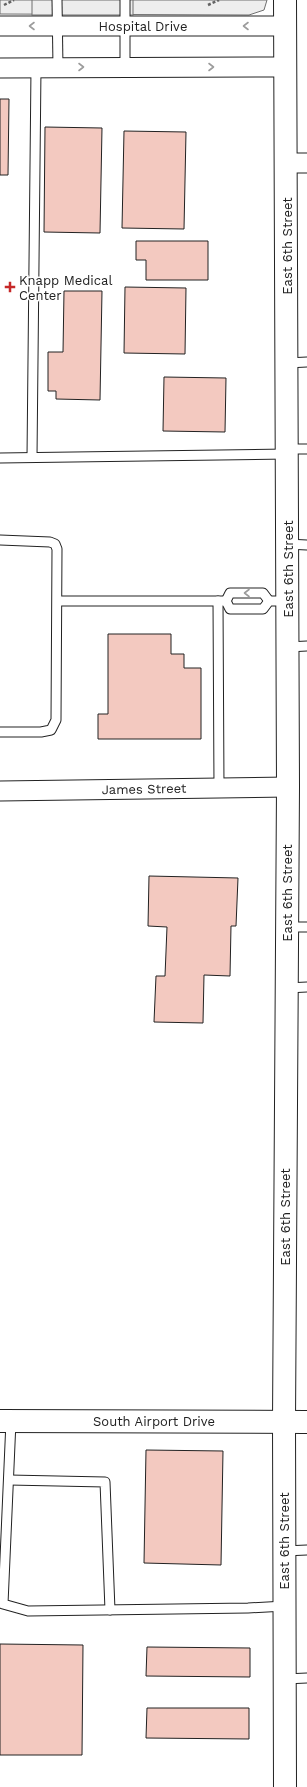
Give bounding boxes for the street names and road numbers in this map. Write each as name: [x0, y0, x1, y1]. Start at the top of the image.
street label: Hospital Drive: [99, 19, 187, 34]
street label: East 6th Street: [280, 197, 295, 295]
street label: East 6th Street: [281, 520, 296, 618]
street label: James Street: [101, 781, 187, 797]
street label: East 6th Street: [280, 844, 295, 942]
street label: East 6th Street: [278, 1168, 293, 1266]
street label: South Airport Drive: [93, 1414, 215, 1429]
street label: East 6th Street: [277, 1492, 292, 1590]

